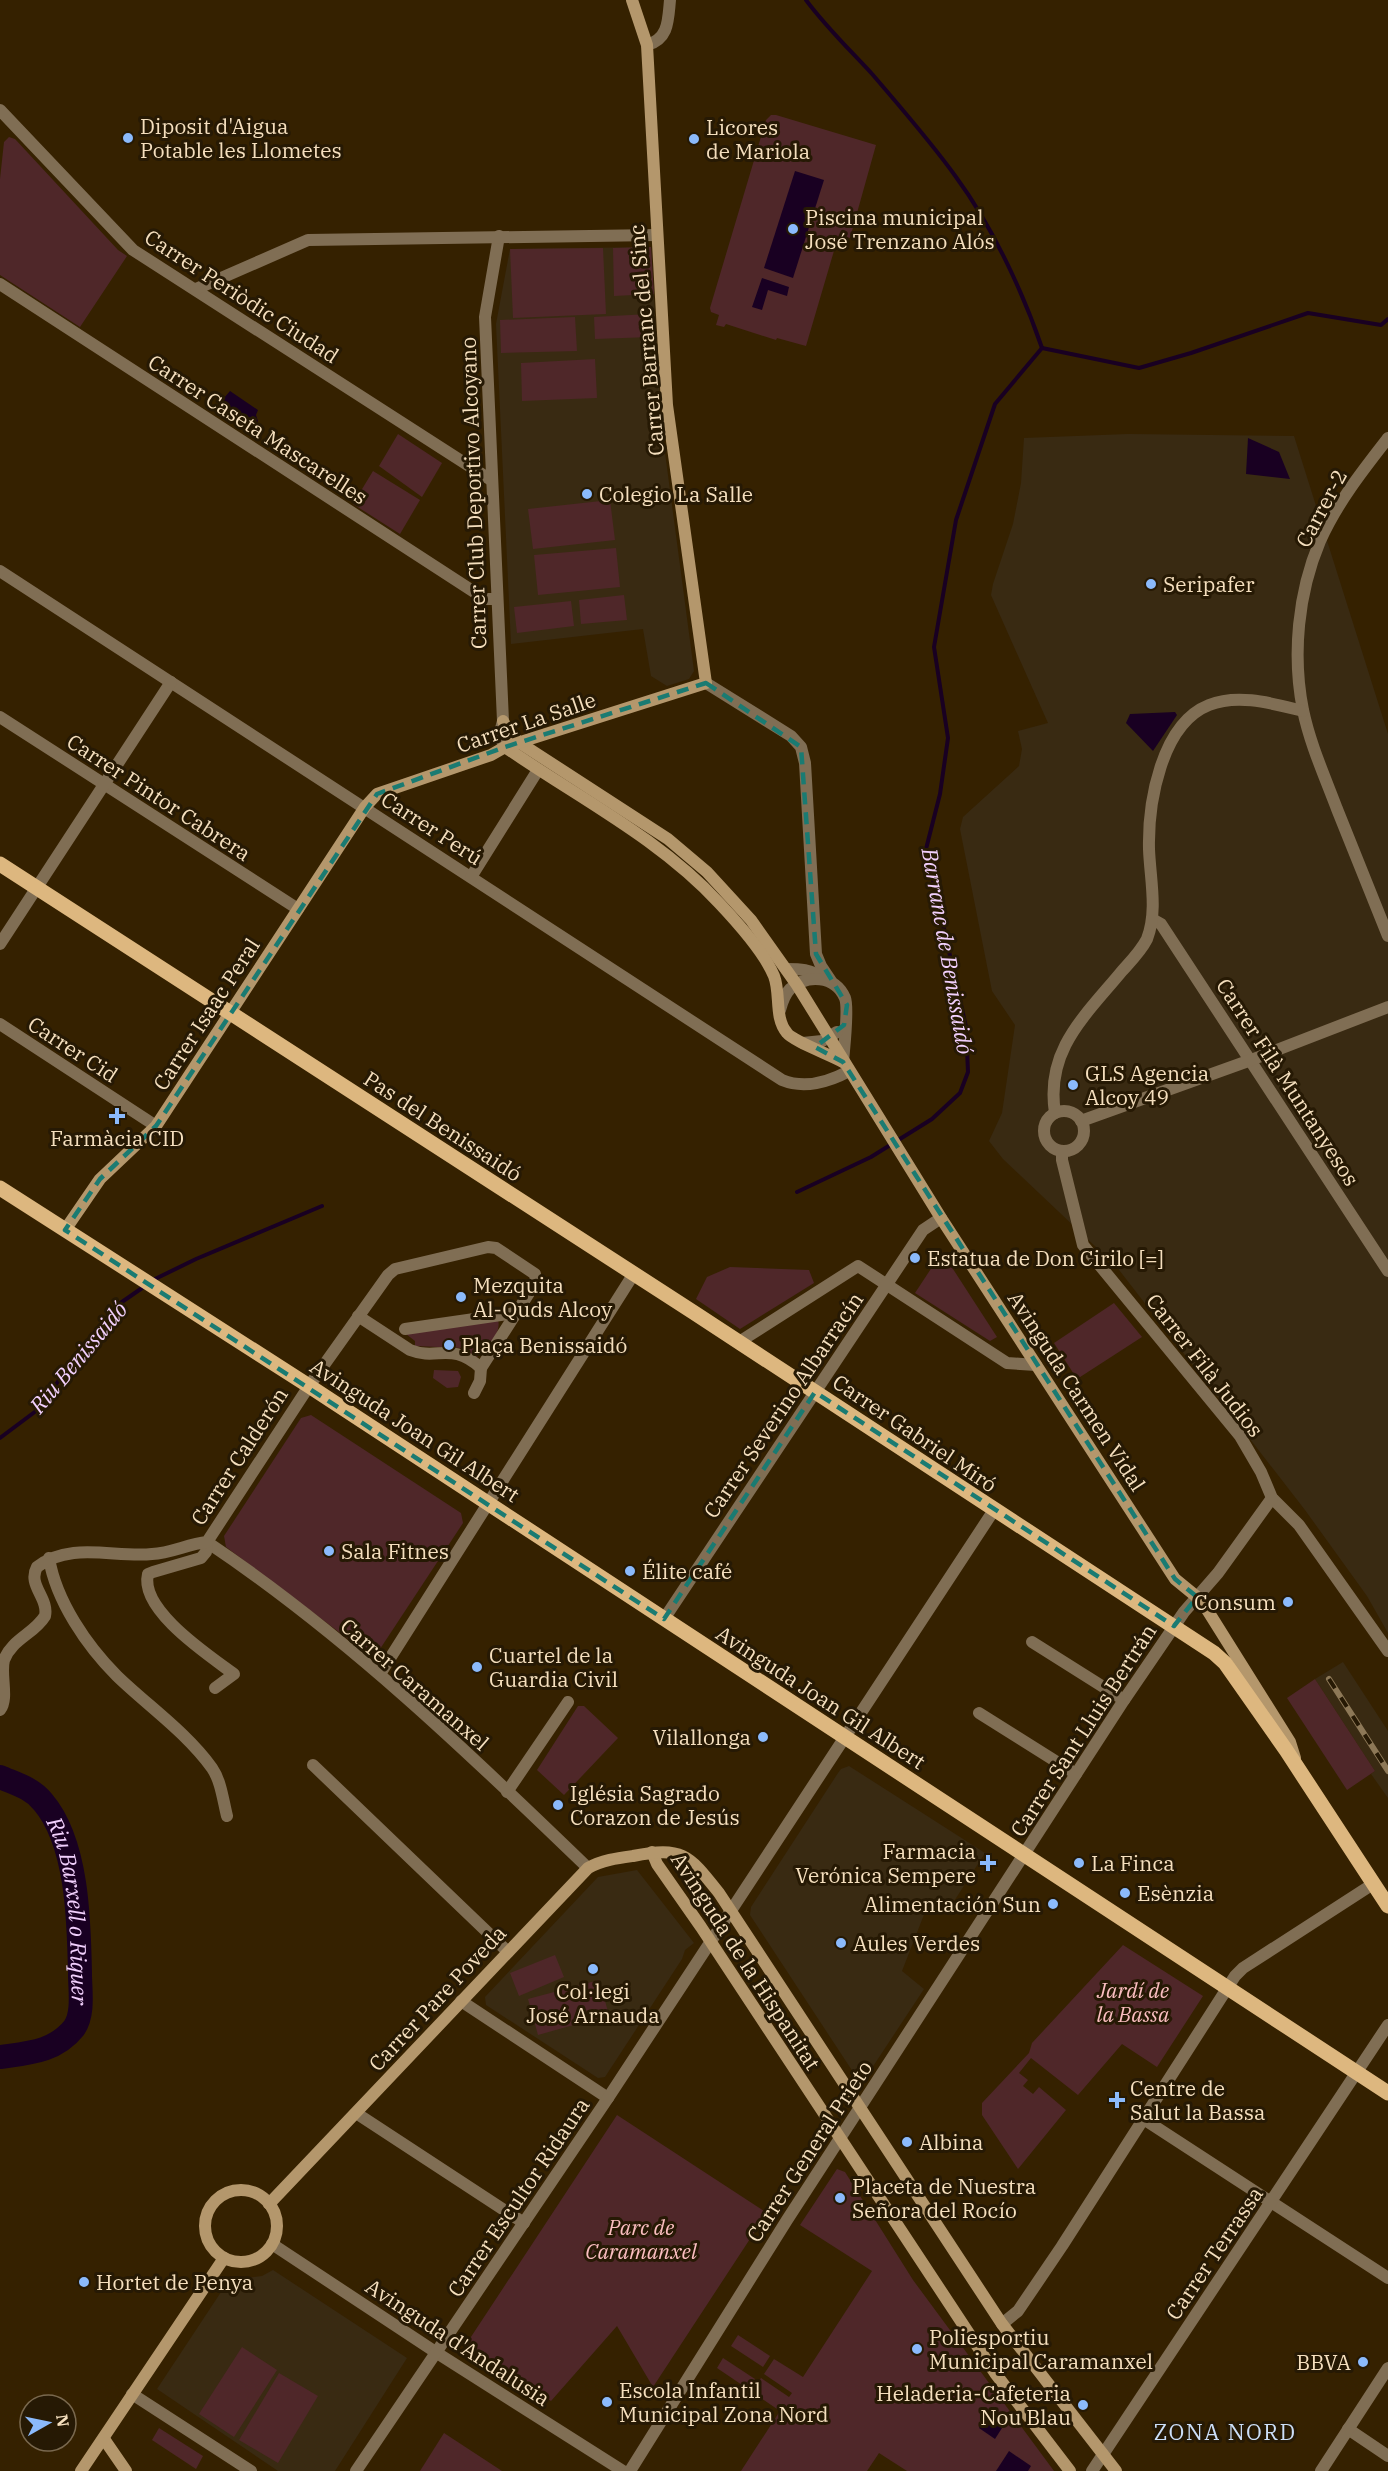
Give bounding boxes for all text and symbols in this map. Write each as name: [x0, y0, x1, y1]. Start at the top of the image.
place label: Diposit d'Aigua Potable les Llometes: [140, 112, 342, 164]
place label: Licores de Mariola: [706, 113, 810, 165]
marker: Diposit d'Aigua Potable les Llometes: [121, 131, 135, 145]
marker: Licores de Mariola: [687, 132, 701, 146]
place label: Piscina municipal José Trenzano Alós: [805, 203, 995, 255]
marker: Piscina municipal José Trenzano Alós: [786, 222, 800, 236]
street label: Carrer Periòdic Ciudad: [140, 223, 345, 369]
street label: Carrer Barranc del Sinc: [622, 223, 670, 457]
street label: Carrer Club Deportivo Alcoyano: [454, 337, 492, 649]
street label: Carrer Caseta Mascarelles: [143, 348, 373, 510]
street label: Carrer-2: [1289, 464, 1353, 552]
place label: Colegio La Salle: [599, 480, 753, 508]
marker: Colegio La Salle: [580, 487, 594, 501]
place label: Seripafer: [1163, 570, 1255, 598]
marker: Seripafer: [1144, 577, 1158, 591]
street label: Carrer La Salle: [453, 685, 599, 759]
street label: Carrer Pintor Cabrera: [62, 727, 256, 867]
street label: Carrer Perú: [376, 785, 488, 871]
water label: Barranc de Benissaidó: [915, 844, 980, 1057]
street label: Carrer Isaac Peral: [146, 933, 266, 1095]
street label: Carrer Filà Muntanyesos: [1210, 973, 1366, 1191]
street label: Carrer Cid: [23, 1009, 124, 1089]
place label: GLS Agencia Alcoy 49: [1085, 1059, 1209, 1111]
street label: Pas del Benissaidó: [359, 1064, 527, 1188]
marker: GLS Agencia Alcoy 49: [1066, 1078, 1080, 1092]
marker: Farmàcia CID: [110, 1109, 124, 1123]
place label: Farmàcia CID: [50, 1124, 184, 1152]
place label: Estatua de Don Cirilo [=]: [927, 1244, 1164, 1272]
marker: Estatua de Don Cirilo [=]: [908, 1251, 922, 1265]
place label: Mezquita Al-Quds Alcoy: [473, 1271, 613, 1323]
street label: Avinguda Carmen Vidal: [1002, 1286, 1152, 1496]
street label: Carrer Severino Albarracín: [697, 1287, 869, 1523]
street label: Carrer Filà Judios: [1140, 1288, 1270, 1442]
marker: Mezquita Al-Quds Alcoy: [454, 1290, 468, 1304]
water label: Riu Benissaidó: [22, 1295, 133, 1420]
place label: Plaça Benissaidó: [461, 1331, 627, 1359]
marker: Plaça Benissaidó: [442, 1338, 456, 1352]
street label: Avinguda Joan Gil Albert: [305, 1352, 525, 1508]
street label: Carrer Gabriel Miró: [827, 1368, 1003, 1498]
street label: Carrer Calderón: [184, 1382, 294, 1530]
place label: Sala Fitnes: [341, 1537, 449, 1565]
marker: Sala Fitnes: [322, 1544, 336, 1558]
place label: Élite café: [642, 1557, 732, 1585]
marker: Élite café: [623, 1564, 637, 1578]
place label: Consum: [1194, 1588, 1276, 1616]
marker: Consum: [1281, 1595, 1295, 1609]
street label: Carrer Caramanxel: [335, 1612, 495, 1756]
street label: Carrer Sant Lluis Bertrán: [1004, 1618, 1162, 1842]
street label: Avinguda Joan Gil Albert: [711, 1619, 931, 1775]
place label: Cuartel de la Guardia Civil: [489, 1641, 618, 1693]
marker: Cuartel de la Guardia Civil: [470, 1660, 484, 1674]
place label: Vilallonga: [652, 1723, 751, 1751]
marker: Vilallonga: [756, 1730, 770, 1744]
place label: Iglésia Sagrado Corazon de Jesús: [570, 1779, 740, 1831]
marker: Iglésia Sagrado Corazon de Jesús: [551, 1798, 565, 1812]
water label: Riu Barxell o Riquer: [41, 1810, 95, 2007]
place label: Farmacia Verónica Sempere: [795, 1837, 976, 1889]
street label: Avinguda de la Hispanitat: [665, 1847, 827, 2075]
place label: La Finca: [1091, 1849, 1175, 1877]
marker: Farmacia Verónica Sempere: [981, 1856, 995, 1870]
marker: La Finca: [1072, 1856, 1086, 1870]
place label: Esènzia: [1137, 1879, 1214, 1907]
marker: Esènzia: [1118, 1886, 1132, 1900]
place label: Alimentación Sun: [864, 1890, 1041, 1918]
marker: Alimentación Sun: [1046, 1897, 1060, 1911]
street label: Carrer Pare Poveda: [362, 1919, 512, 2077]
place label: Aules Verdes: [853, 1929, 980, 1957]
marker: Aules Verdes: [834, 1936, 848, 1950]
marker: Col·legi José Arnauda: [586, 1962, 600, 1976]
park label: Jardí de la Bassa: [1096, 1976, 1170, 2028]
place label: Col·legi José Arnauda: [526, 1977, 660, 2029]
street label: Carrer General Prieto: [740, 2055, 878, 2247]
place label: Centre de Salut la Bassa: [1130, 2074, 1265, 2126]
marker: Centre de Salut la Bassa: [1108, 2091, 1126, 2109]
street label: Carrer Escultor Ridaura: [441, 2092, 595, 2302]
place label: Albina: [919, 2128, 984, 2156]
marker: Albina: [900, 2135, 914, 2149]
place label: Placeta de Nuestra Señora del Rocío: [852, 2172, 1036, 2224]
street label: Carrer Terrassa: [1159, 2181, 1269, 2325]
marker: Placeta de Nuestra Señora del Rocío: [833, 2191, 847, 2205]
park label: Parc de Caramanxel: [585, 2213, 698, 2265]
place label: Hortet de Penya: [96, 2268, 253, 2296]
street label: Avinguda d'Andalusia: [361, 2272, 555, 2412]
marker: Hortet de Penya: [77, 2275, 91, 2289]
place label: Poliesportiu Municipal Caramanxel: [929, 2323, 1153, 2375]
marker: Poliesportiu Municipal Caramanxel: [910, 2342, 924, 2356]
place label: BBVA: [1296, 2348, 1352, 2376]
marker: BBVA: [1356, 2355, 1370, 2369]
place label: Escola Infantil Municipal Zona Nord: [619, 2376, 829, 2428]
place label: Heladeria-Cafeteria Nou Blau: [876, 2379, 1071, 2431]
north arrow: [18, 2393, 78, 2453]
marker: Escola Infantil Municipal Zona Nord: [600, 2395, 614, 2409]
marker: Heladeria-Cafeteria Nou Blau: [1076, 2398, 1090, 2412]
text: N: [52, 2413, 74, 2428]
district label: ZONA NORD: [1153, 2417, 1297, 2446]

